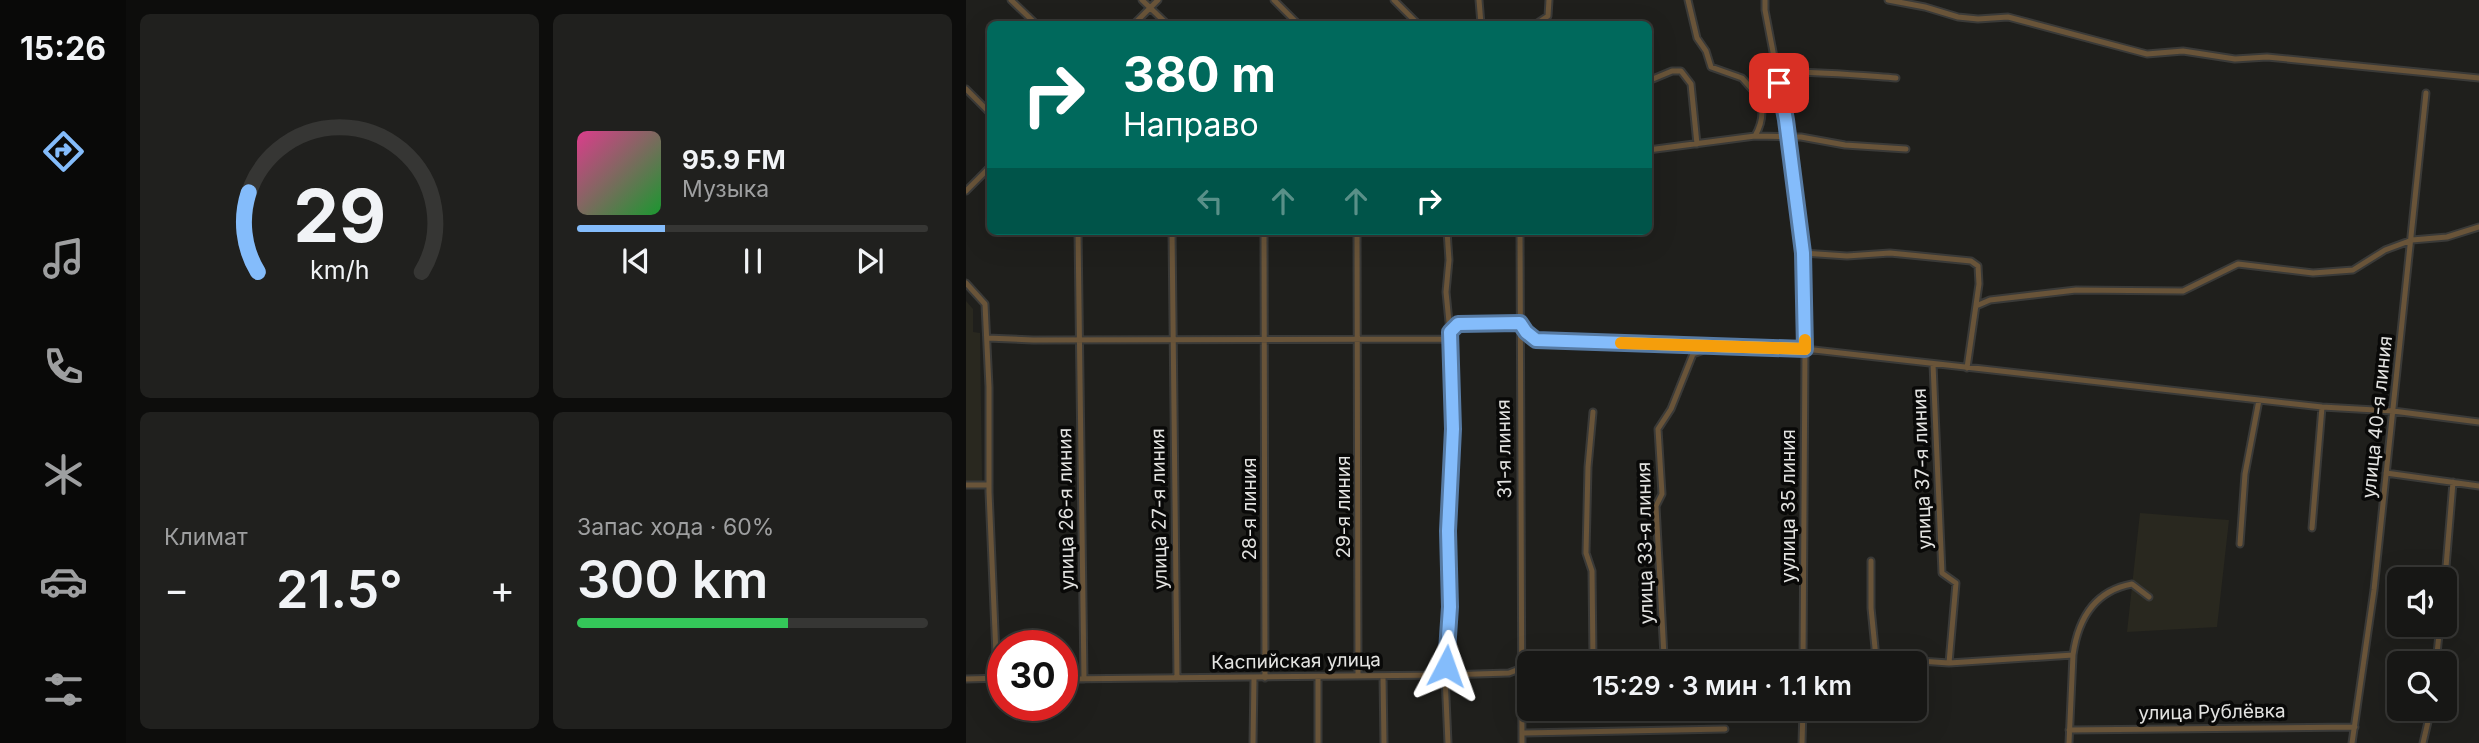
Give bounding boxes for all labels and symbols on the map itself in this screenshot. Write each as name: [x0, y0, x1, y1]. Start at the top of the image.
pin: [1749, 53, 1809, 113]
street label: улица 40-я линия: [2357, 335, 2397, 499]
street label: улица 37-я линия: [1908, 388, 1936, 550]
street label: 31-я линия: [1492, 399, 1516, 499]
street label: улица 26-я линия: [1053, 428, 1079, 590]
street label: улица 27-я линия: [1146, 428, 1172, 590]
street label: уулица 35 линия: [1777, 429, 1800, 583]
street label: 29-я линия: [1332, 455, 1355, 559]
street label: 28-я линия: [1238, 457, 1261, 561]
street label: улица 33-я линия: [1632, 462, 1658, 624]
position arrow: [1409, 629, 1483, 703]
speed limit sign: 30: [987, 630, 1078, 721]
street label: Каспийская улица: [1211, 648, 1381, 674]
street label: улица Рублёвка: [2138, 699, 2286, 725]

